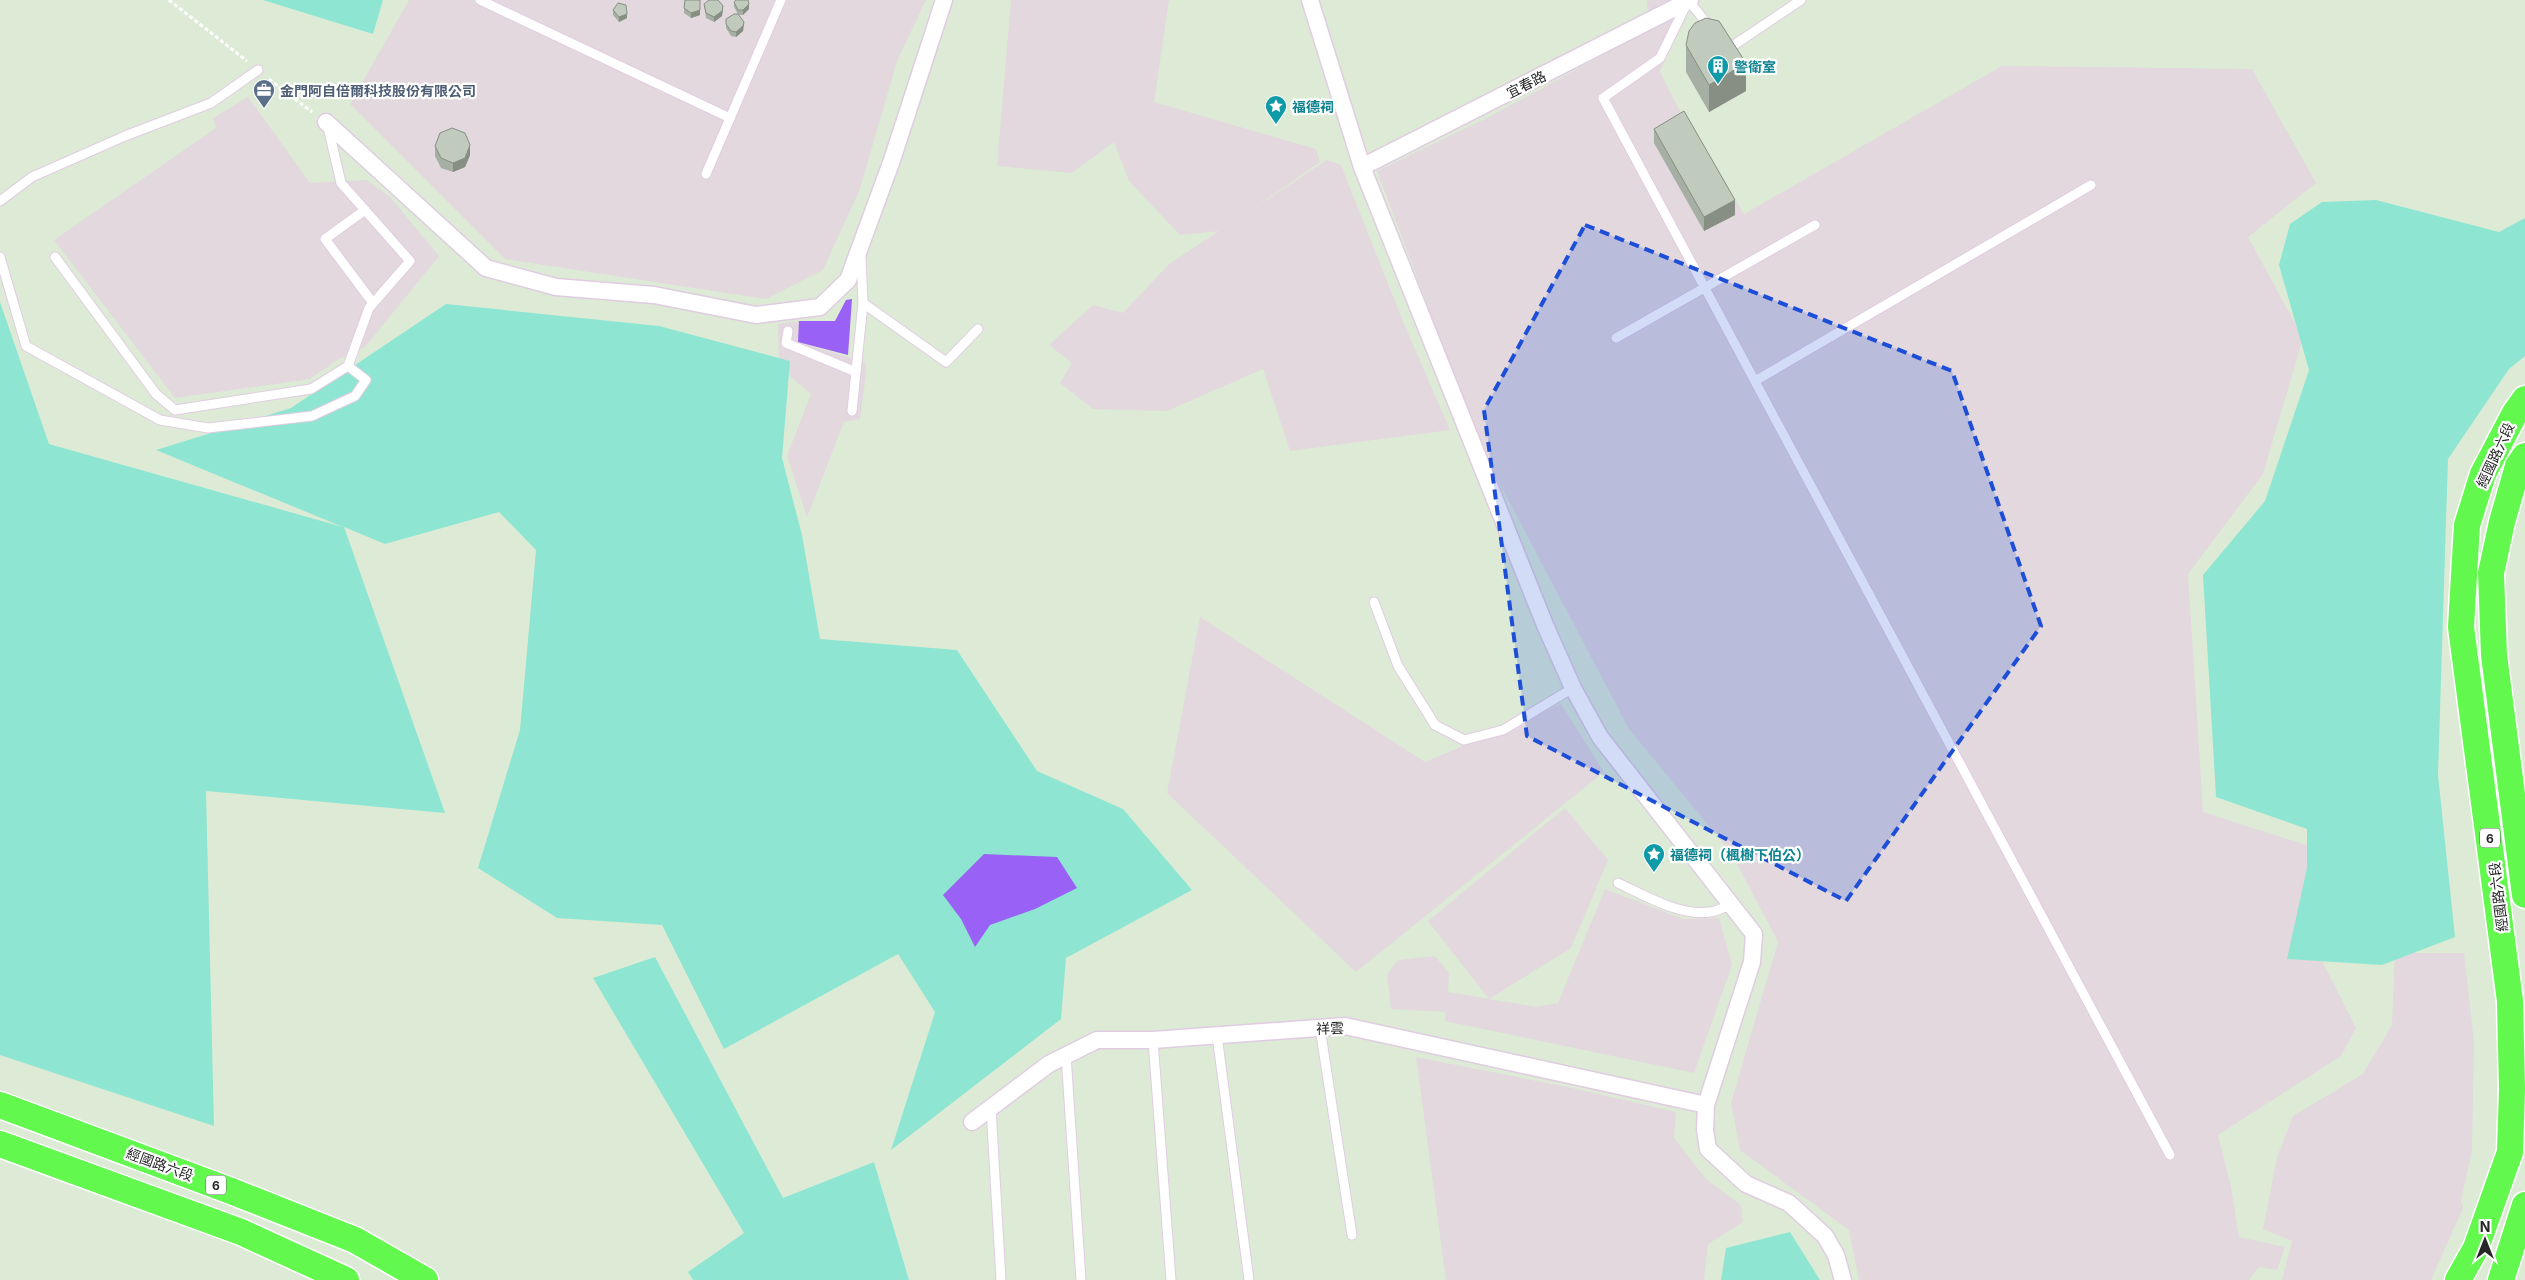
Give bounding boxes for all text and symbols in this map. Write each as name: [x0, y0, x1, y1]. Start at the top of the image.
building icon: 警衛室: [1706, 54, 1730, 85]
place label: 警衛室: [1734, 58, 1776, 75]
street label: 宜春路: [1503, 67, 1549, 101]
office icon: 金門阿自倍爾科技股份有限公司: [252, 78, 276, 109]
place label: 金門阿自倍爾科技股份有限公司: [280, 82, 476, 99]
place icon: 福德祠: [1264, 94, 1288, 125]
place label: 福德祠: [1292, 98, 1334, 115]
street label: 經國路六段: [2473, 420, 2517, 490]
road number: 6: [2480, 828, 2500, 848]
place icon: 福德祠（楓樹下伯公）: [1642, 842, 1666, 873]
place label: 福德祠（楓樹下伯公）: [1670, 846, 1810, 863]
street label: 經國路六段: [2485, 861, 2511, 933]
street label: 祥雲: [1316, 1019, 1344, 1037]
street label: 經國路六段: [124, 1144, 196, 1184]
road number: 6: [206, 1176, 226, 1194]
north arrow: [2460, 1215, 2510, 1265]
text: N: [2480, 1218, 2490, 1235]

